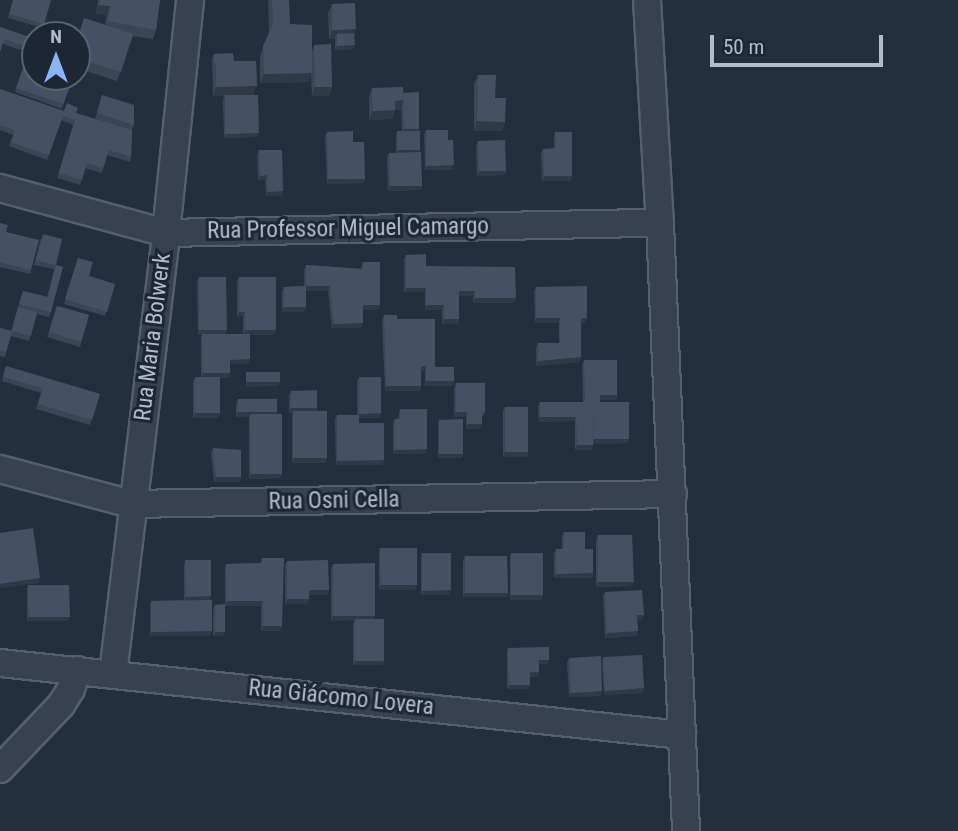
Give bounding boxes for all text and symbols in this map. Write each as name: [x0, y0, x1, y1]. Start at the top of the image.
north arrow: [21, 21, 91, 91]
scale bar: [713, 21, 886, 65]
text: N: [50, 25, 62, 48]
text: 50 m: [723, 35, 764, 59]
street label: Rua Professor Miguel Camargo: [207, 213, 489, 245]
street label: Rua Maria Bolwerk: [129, 251, 177, 423]
street label: Rua Osni Cella: [268, 486, 400, 516]
street label: Rua Giácomo Lovera: [247, 675, 435, 721]

